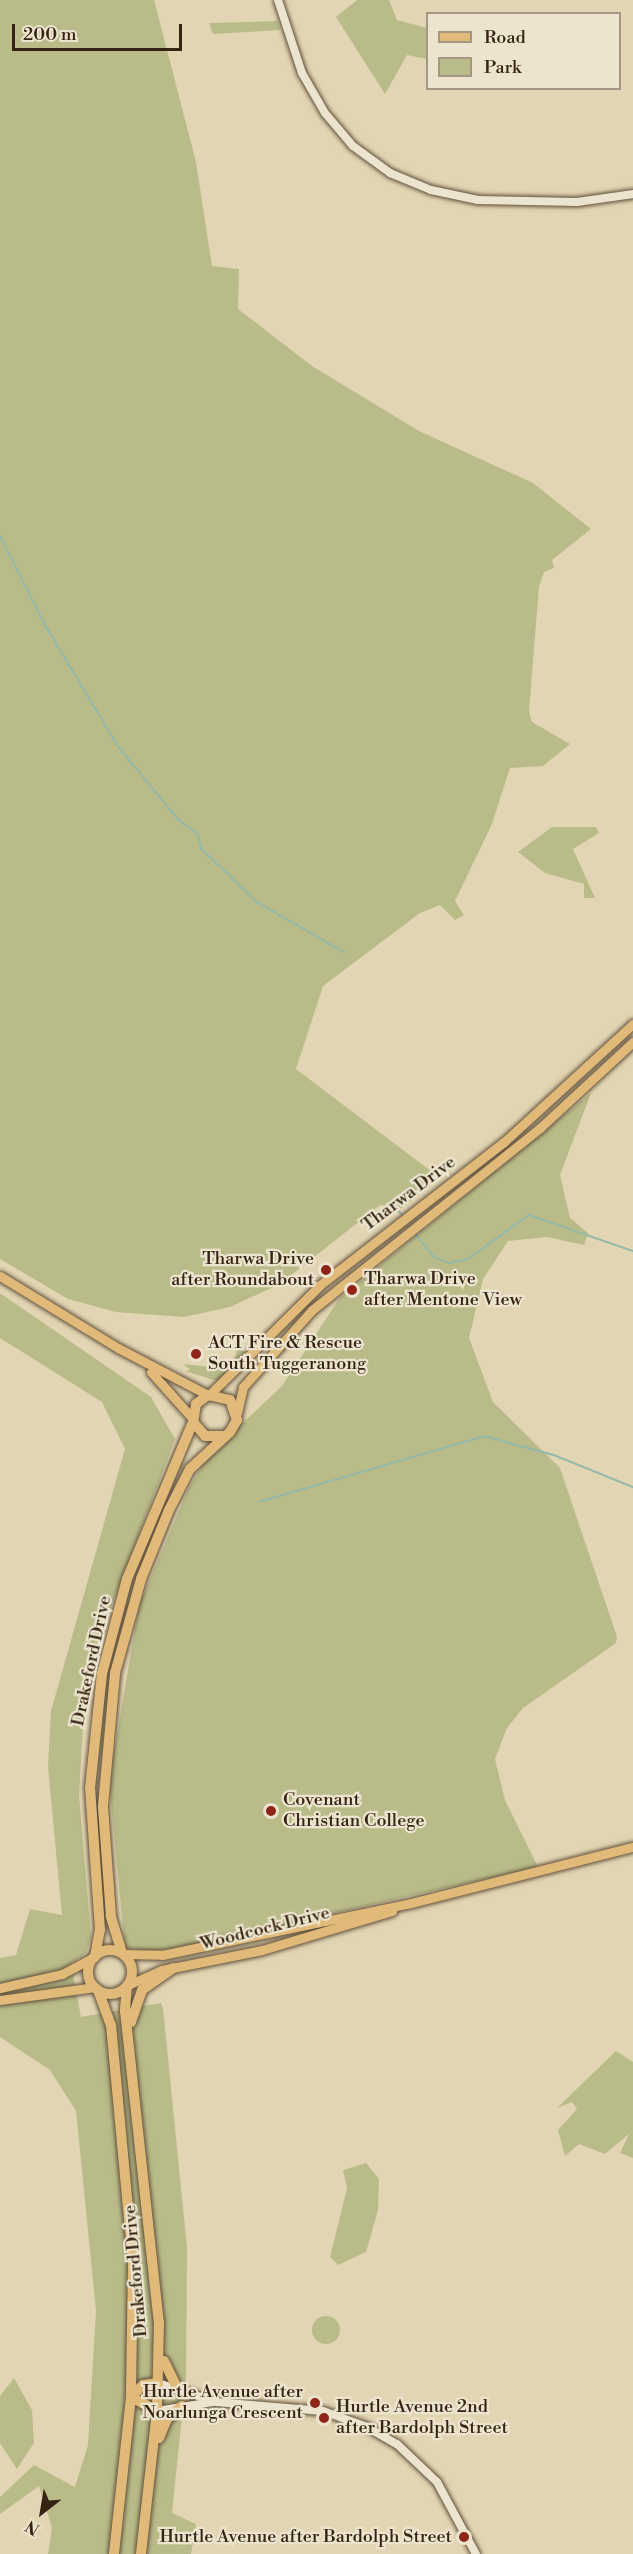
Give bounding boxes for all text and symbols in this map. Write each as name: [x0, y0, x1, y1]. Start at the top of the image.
scale bar: [15, 12, 184, 50]
legend: [426, 12, 621, 90]
text: 200 m: [23, 23, 77, 46]
text: Road: [484, 26, 526, 49]
text: Park: [484, 56, 521, 79]
street label: Tharwa Drive: [358, 1152, 460, 1236]
place label: Tharwa Drive after Roundabout: [171, 1249, 314, 1292]
marker: Tharwa Drive after Roundabout: [319, 1263, 333, 1277]
place label: Tharwa Drive after Mentone View: [364, 1269, 522, 1312]
marker: Tharwa Drive after Mentone View: [345, 1283, 359, 1297]
place label: ACT Fire & Rescue South Tuggeranong: [208, 1333, 366, 1376]
marker: ACT Fire & Rescue South Tuggeranong: [189, 1347, 203, 1361]
street label: Drakeford Drive: [68, 1594, 116, 1728]
place label: Covenant Christian College: [283, 1790, 424, 1832]
marker: Covenant Christian College: [264, 1804, 278, 1818]
street label: Woodcock Drive: [198, 1902, 332, 1956]
street label: Drakeford Drive: [119, 2204, 153, 2338]
place label: Hurtle Avenue after Noarlunga Crescent: [142, 2382, 303, 2424]
marker: Hurtle Avenue after Noarlunga Crescent: [308, 2396, 322, 2410]
place label: Hurtle Avenue 2nd after Bardolph Street: [336, 2397, 508, 2440]
marker: Hurtle Avenue 2nd after Bardolph Street: [317, 2411, 331, 2425]
north arrow: [12, 2482, 72, 2542]
text: N: [22, 2516, 43, 2539]
place label: Hurtle Avenue after Bardolph Street: [159, 2526, 452, 2548]
marker: Hurtle Avenue after Bardolph Street: [457, 2530, 471, 2544]

